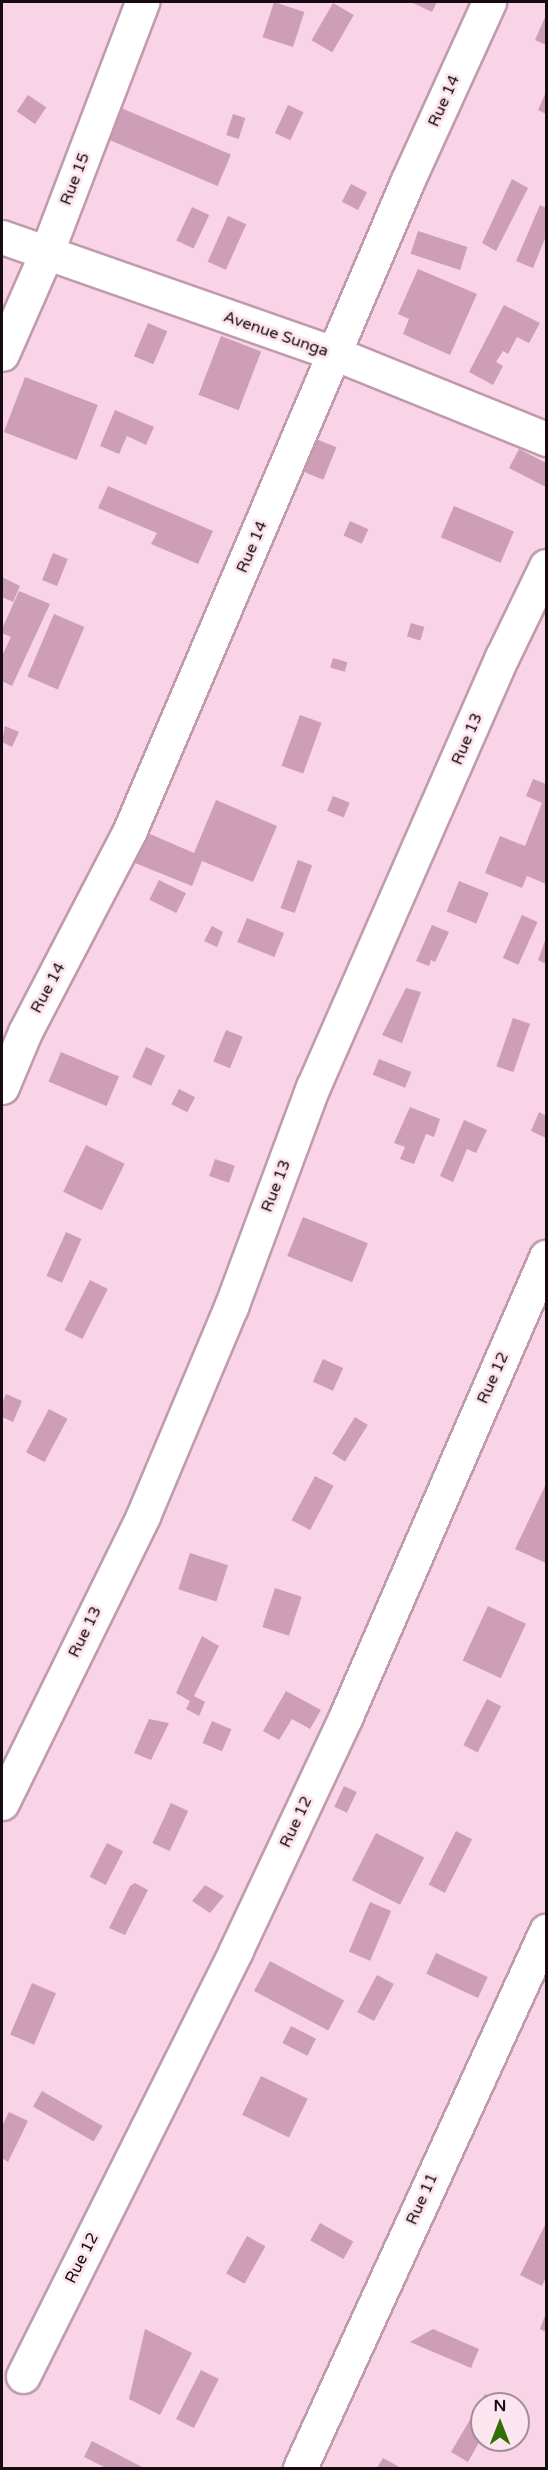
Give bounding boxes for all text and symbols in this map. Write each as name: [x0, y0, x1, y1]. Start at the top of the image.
street label: Rue 14: [424, 72, 464, 130]
street label: Rue 15: [56, 150, 94, 208]
street label: Avenue Sunga: [221, 307, 331, 361]
street label: Rue 14: [233, 518, 271, 576]
street label: Rue 13: [448, 710, 486, 768]
street label: Rue 14: [27, 959, 69, 1017]
street label: Rue 13: [257, 1157, 295, 1215]
street label: Rue 12: [473, 1349, 513, 1407]
street label: Rue 13: [64, 1603, 106, 1661]
street label: Rue 12: [276, 1793, 316, 1851]
street label: Rue 11: [402, 2170, 442, 2228]
street label: Rue 12: [61, 2229, 103, 2287]
north arrow: [470, 2392, 530, 2452]
text: N: [494, 2396, 506, 2416]

